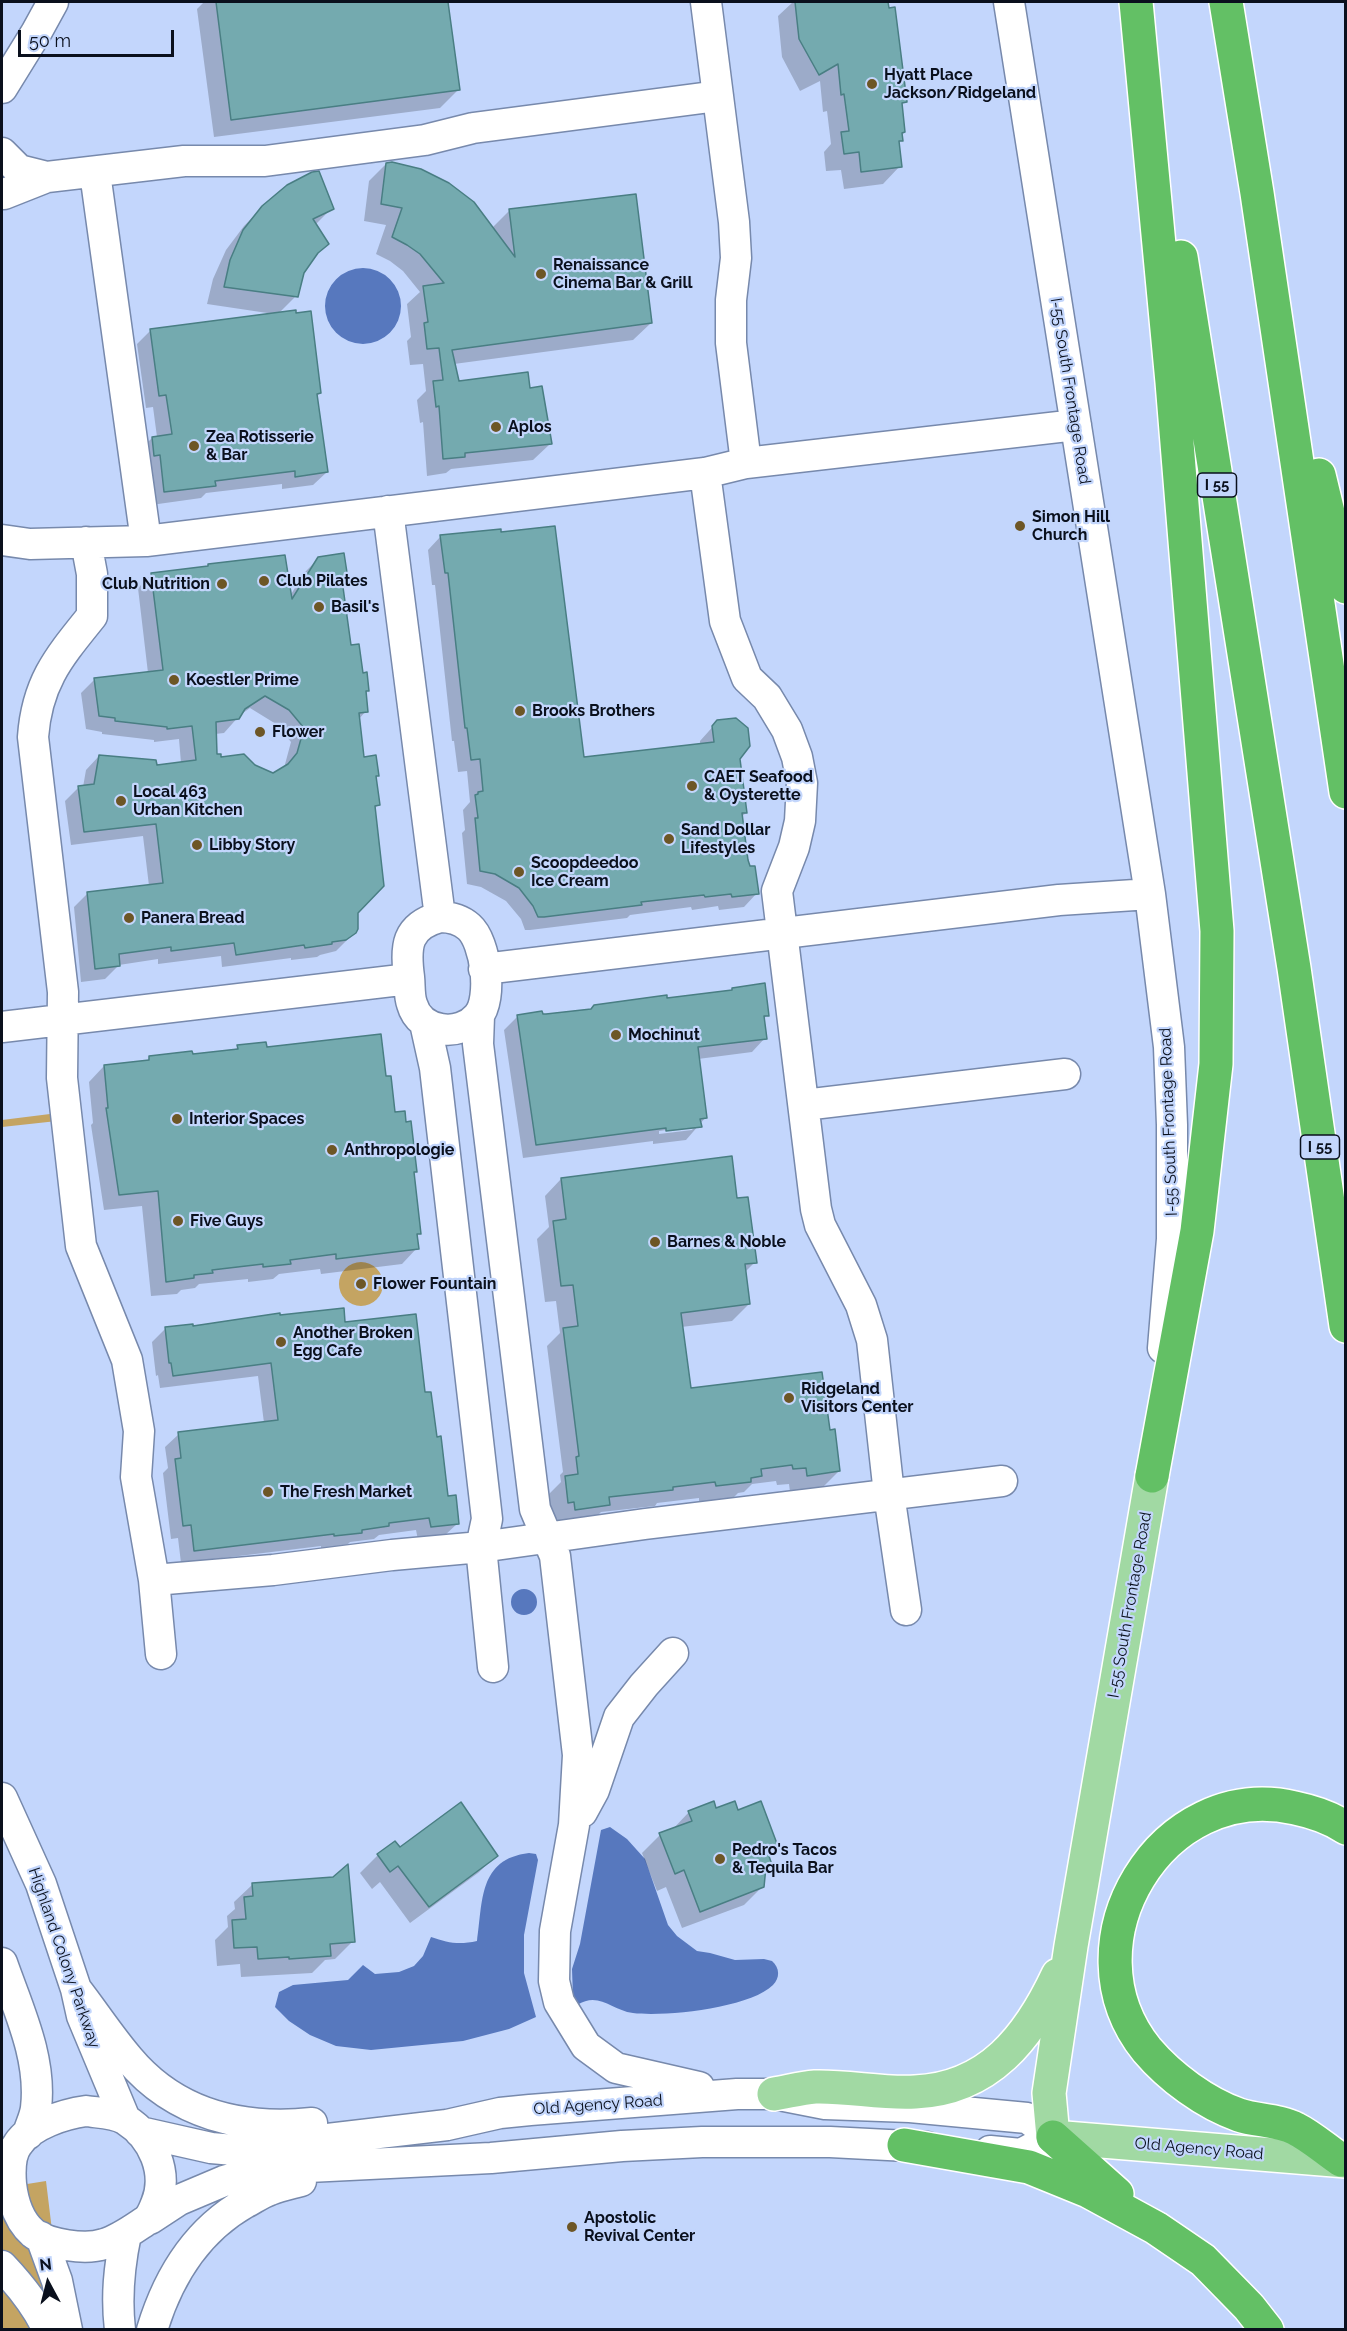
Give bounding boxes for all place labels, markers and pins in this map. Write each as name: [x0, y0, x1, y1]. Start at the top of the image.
place label: Hyatt Place Jackson/Ridgeland: [884, 65, 1036, 103]
marker: Hyatt Place Jackson/Ridgeland: [865, 77, 879, 91]
place label: Renaissance Cinema Bar & Grill: [553, 255, 693, 293]
marker: Renaissance Cinema Bar & Grill: [534, 267, 548, 281]
place label: Aplos: [508, 417, 552, 437]
marker: Aplos: [489, 420, 503, 434]
place label: Zea Rotisserie & Bar: [206, 427, 314, 465]
marker: Zea Rotisserie & Bar: [187, 439, 201, 453]
place label: Simon Hill Church: [1032, 507, 1110, 545]
marker: Simon Hill Church: [1013, 519, 1027, 533]
place label: Club Pilates: [276, 571, 368, 591]
place label: Club Nutrition: [102, 574, 210, 594]
marker: Club Pilates: [257, 574, 271, 588]
marker: Club Nutrition: [215, 577, 229, 591]
place label: Basil's: [331, 597, 379, 617]
marker: Basil's: [312, 600, 326, 614]
place label: Koestler Prime: [186, 670, 299, 690]
marker: Koestler Prime: [167, 673, 181, 687]
place label: Brooks Brothers: [532, 701, 655, 721]
marker: Brooks Brothers: [513, 704, 527, 718]
place label: Flower: [272, 722, 325, 742]
marker: Flower: [253, 725, 267, 739]
place label: CAET Seafood & Oysterette: [704, 767, 813, 805]
marker: CAET Seafood & Oysterette: [685, 779, 699, 793]
place label: Local 463 Urban Kitchen: [133, 782, 243, 820]
marker: Local 463 Urban Kitchen: [114, 794, 128, 808]
place label: Sand Dollar Lifestyles: [681, 820, 770, 858]
marker: Sand Dollar Lifestyles: [662, 832, 676, 846]
place label: Libby Story: [209, 835, 295, 855]
marker: Libby Story: [190, 838, 204, 852]
place label: Scoopdeedoo Ice Cream: [531, 853, 638, 891]
marker: Scoopdeedoo Ice Cream: [512, 865, 526, 879]
place label: Panera Bread: [141, 908, 245, 928]
marker: Panera Bread: [122, 911, 136, 925]
place label: Mochinut: [628, 1025, 700, 1045]
marker: Mochinut: [609, 1028, 623, 1042]
place label: Interior Spaces: [189, 1109, 304, 1129]
marker: Interior Spaces: [170, 1112, 184, 1126]
place label: Anthropologie: [344, 1140, 454, 1160]
marker: Anthropologie: [325, 1143, 339, 1157]
place label: Five Guys: [190, 1211, 263, 1231]
marker: Five Guys: [171, 1214, 185, 1228]
place label: Barnes & Noble: [667, 1232, 786, 1252]
marker: Barnes & Noble: [648, 1235, 662, 1249]
place label: Flower Fountain: [373, 1274, 496, 1294]
marker: Flower Fountain: [354, 1277, 368, 1291]
place label: Another Broken Egg Cafe: [293, 1323, 413, 1361]
marker: Another Broken Egg Cafe: [274, 1335, 288, 1349]
place label: Ridgeland Visitors Center: [801, 1379, 914, 1417]
marker: Ridgeland Visitors Center: [782, 1391, 796, 1405]
place label: The Fresh Market: [280, 1482, 412, 1502]
marker: The Fresh Market: [261, 1485, 275, 1499]
place label: Pedro's Tacos & Tequila Bar: [732, 1840, 837, 1878]
marker: Pedro's Tacos & Tequila Bar: [713, 1852, 727, 1866]
place label: Apostolic Revival Center: [584, 2208, 695, 2246]
marker: Apostolic Revival Center: [565, 2220, 579, 2234]

